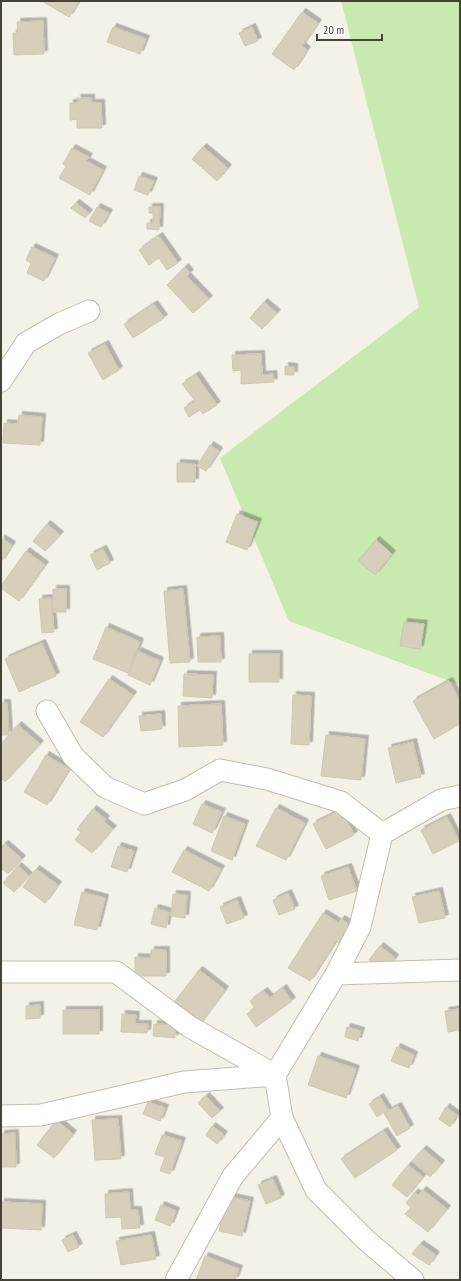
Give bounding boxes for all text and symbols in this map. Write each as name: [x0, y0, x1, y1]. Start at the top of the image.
scale bar: [317, 16, 382, 42]
text: 20 m: [323, 22, 344, 37]

